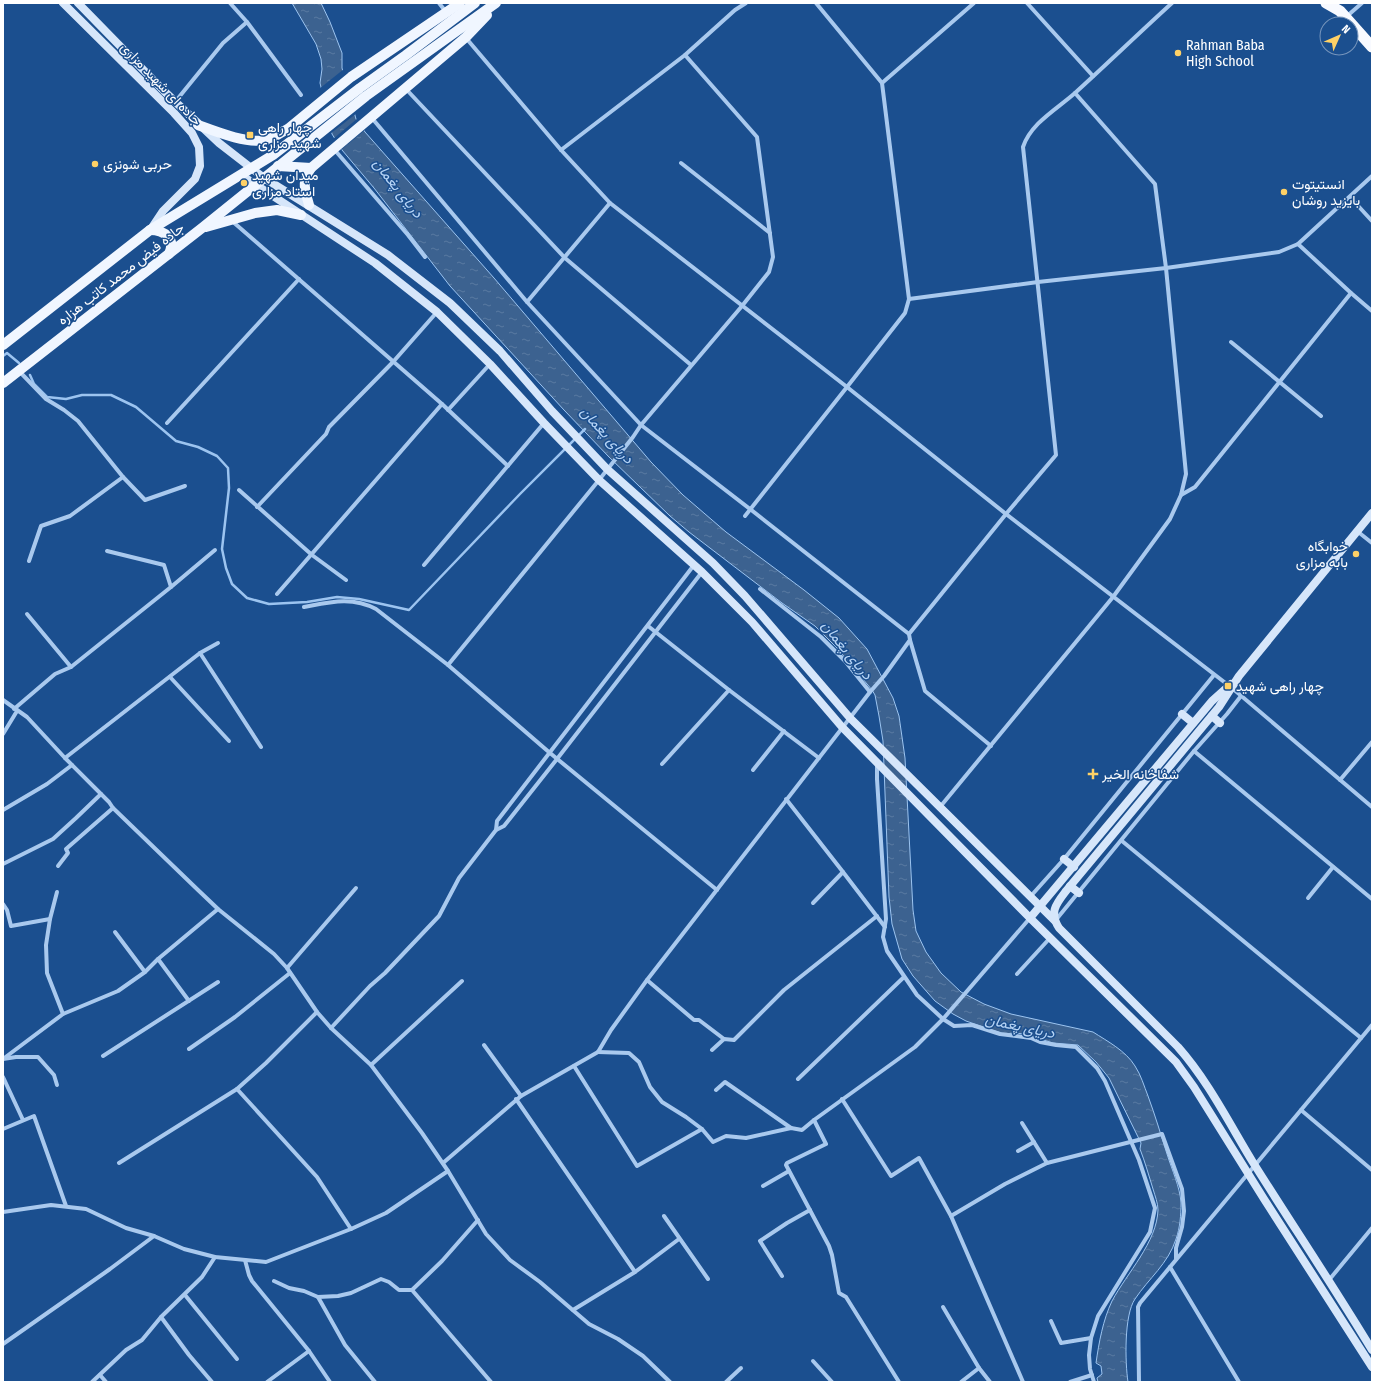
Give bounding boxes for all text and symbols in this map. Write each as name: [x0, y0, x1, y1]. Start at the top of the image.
north arrow: [1319, 16, 1359, 56]
text: N: [1339, 22, 1353, 36]
place label: Rahman Baba High School: [1186, 37, 1265, 70]
street label: جاده ای شهید مزاری: [117, 39, 205, 129]
marker: Rahman Baba High School: [1173, 48, 1183, 58]
place label: چهار راهی شهید مزاری: [258, 119, 322, 152]
marker: چهار راهی شهید مزاری: [245, 130, 255, 140]
water label: دریای پغمان: [368, 155, 427, 223]
place label: حربی شونزی: [103, 156, 172, 173]
marker: حربی شونزی: [90, 159, 100, 169]
place label: میدان شهید استاد مزاری: [252, 167, 319, 200]
place label: انستیتوت بایزید روشان: [1292, 176, 1360, 209]
marker: میدان شهید استاد مزاری: [239, 178, 249, 188]
marker: انستیتوت بایزید روشان: [1279, 187, 1289, 197]
street label: جاده فیض محمد کاتب هزاره: [54, 219, 188, 329]
water label: دریای پغمان: [576, 403, 638, 469]
place label: خوابگاه بابه مزاری: [1296, 538, 1348, 571]
marker: خوابگاه بابه مزاری: [1351, 549, 1361, 559]
water label: دریای پغمان: [817, 617, 877, 684]
place label: چهار راهی شهید: [1236, 678, 1324, 696]
marker: چهار راهی شهید: [1223, 681, 1233, 691]
place label: شفاخانه الخیر: [1101, 766, 1179, 783]
marker: شفاخانه الخیر: [1087, 768, 1099, 780]
water label: دریای پغمان: [983, 1010, 1057, 1043]

